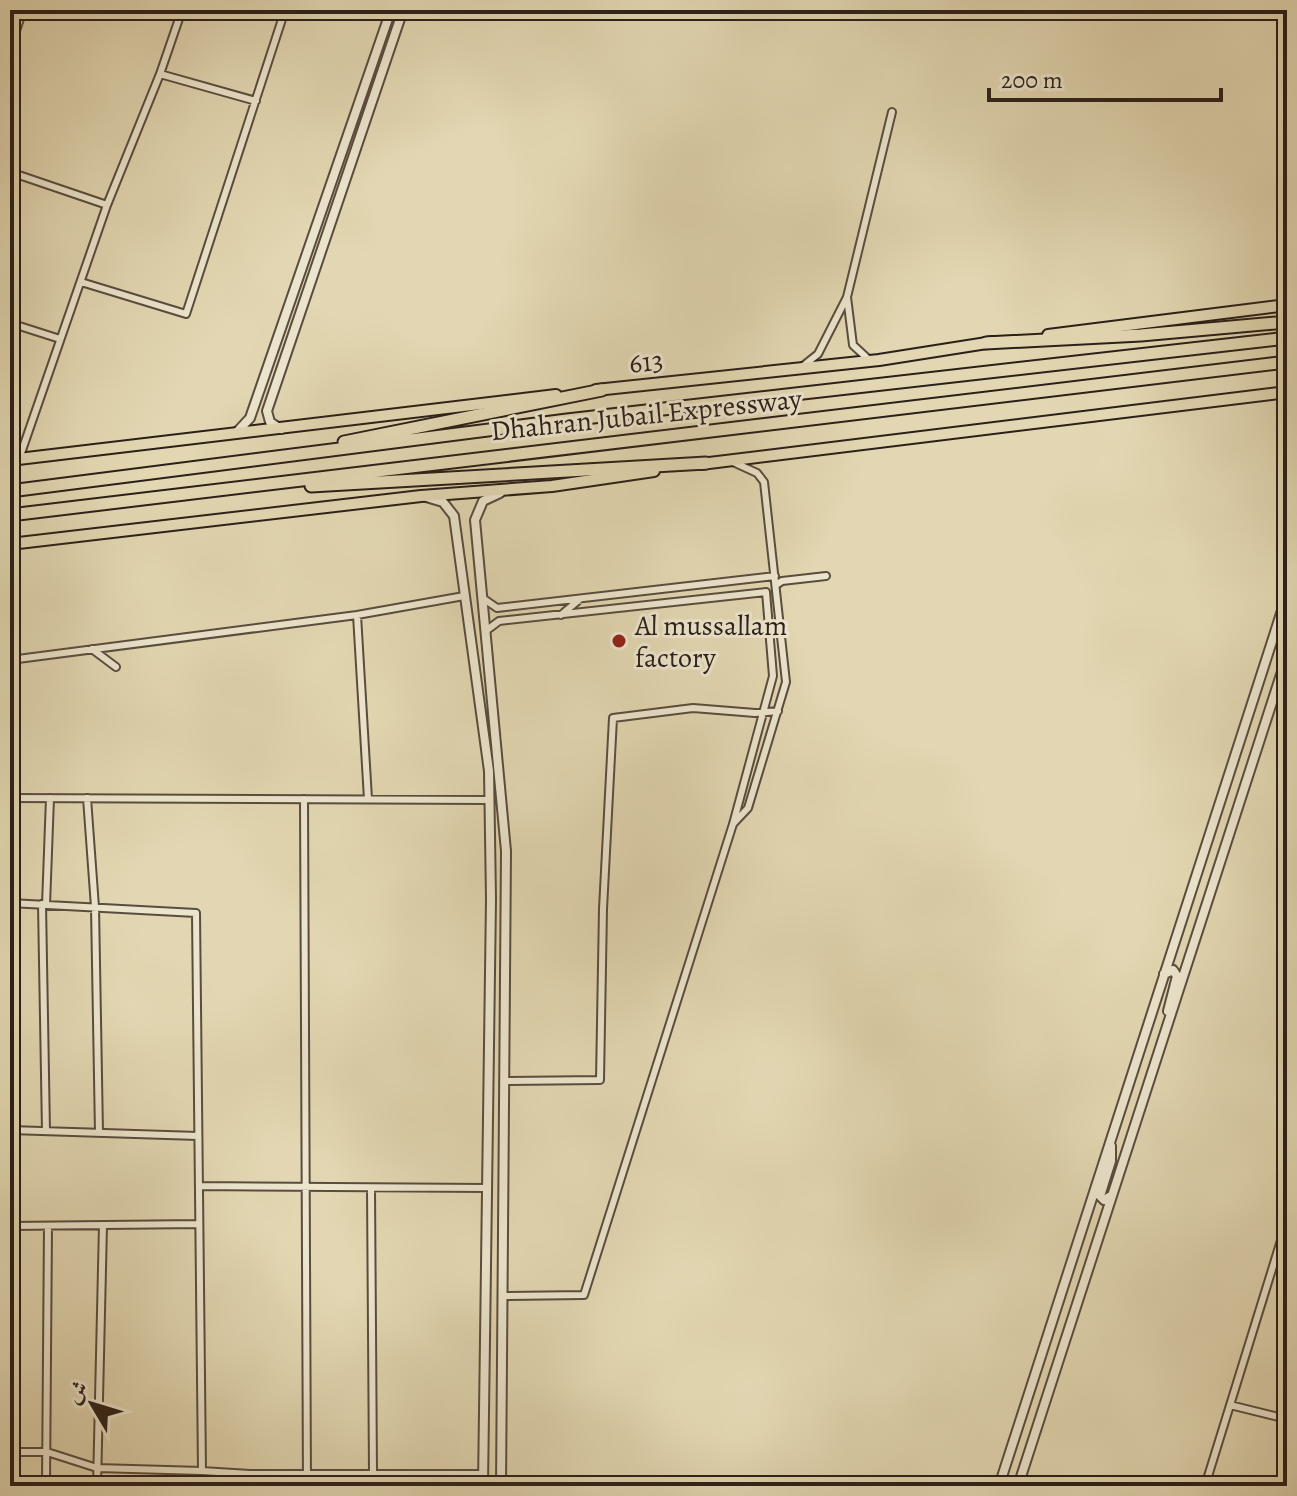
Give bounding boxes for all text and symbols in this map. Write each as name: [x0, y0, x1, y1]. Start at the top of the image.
scale bar: [989, 52, 1221, 102]
text: 200 m: [1001, 64, 1063, 96]
street label: 613: [627, 341, 665, 383]
street label: Dhahran Jubail Expressway: [489, 380, 804, 450]
place label: Al mussallam factory: [634, 607, 787, 677]
marker: Al mussallam factory: [610, 632, 628, 650]
north arrow: [52, 1364, 132, 1444]
text: ش: [58, 1374, 96, 1410]

